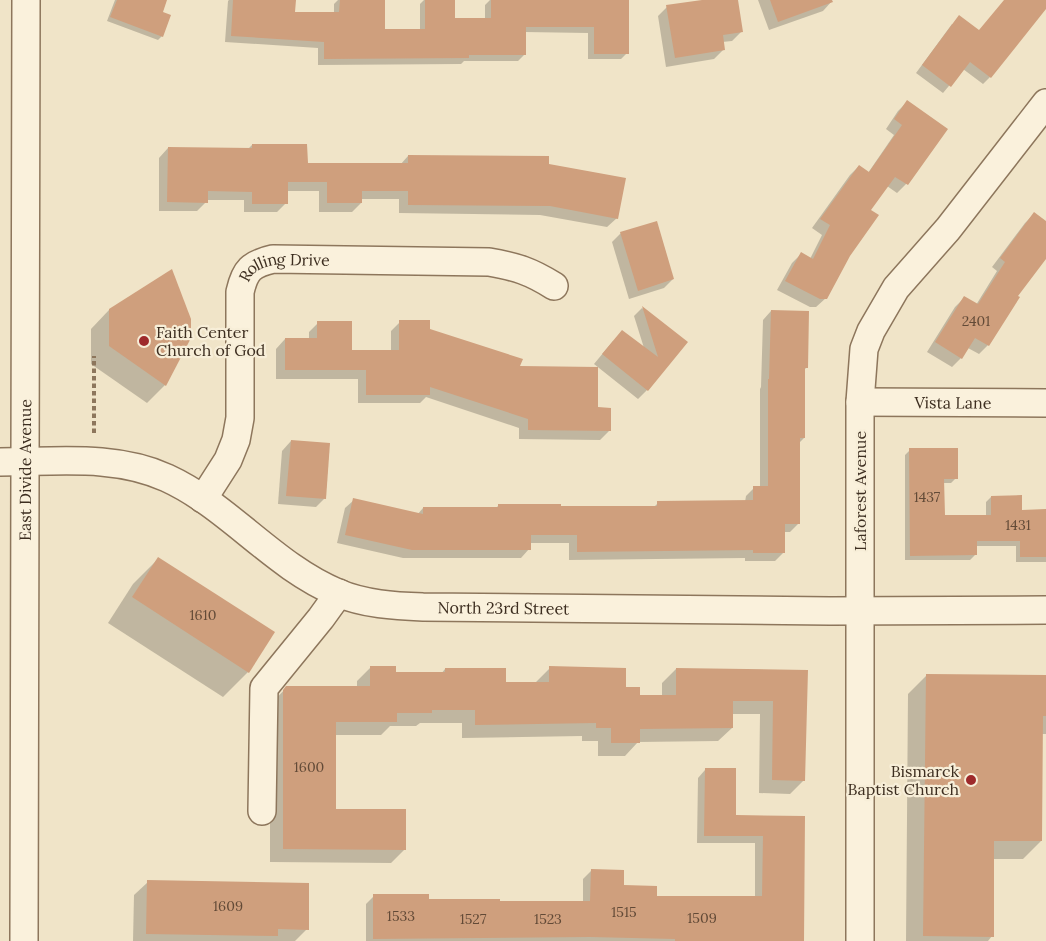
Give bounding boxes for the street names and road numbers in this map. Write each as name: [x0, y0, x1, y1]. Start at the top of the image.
street label: Rolling Drive: [234, 248, 330, 285]
street label: Vista Lane: [913, 392, 992, 413]
street label: East Divide Avenue: [15, 399, 35, 541]
street label: Laforest Avenue: [850, 431, 870, 551]
street label: North 23rd Street: [437, 597, 570, 618]

